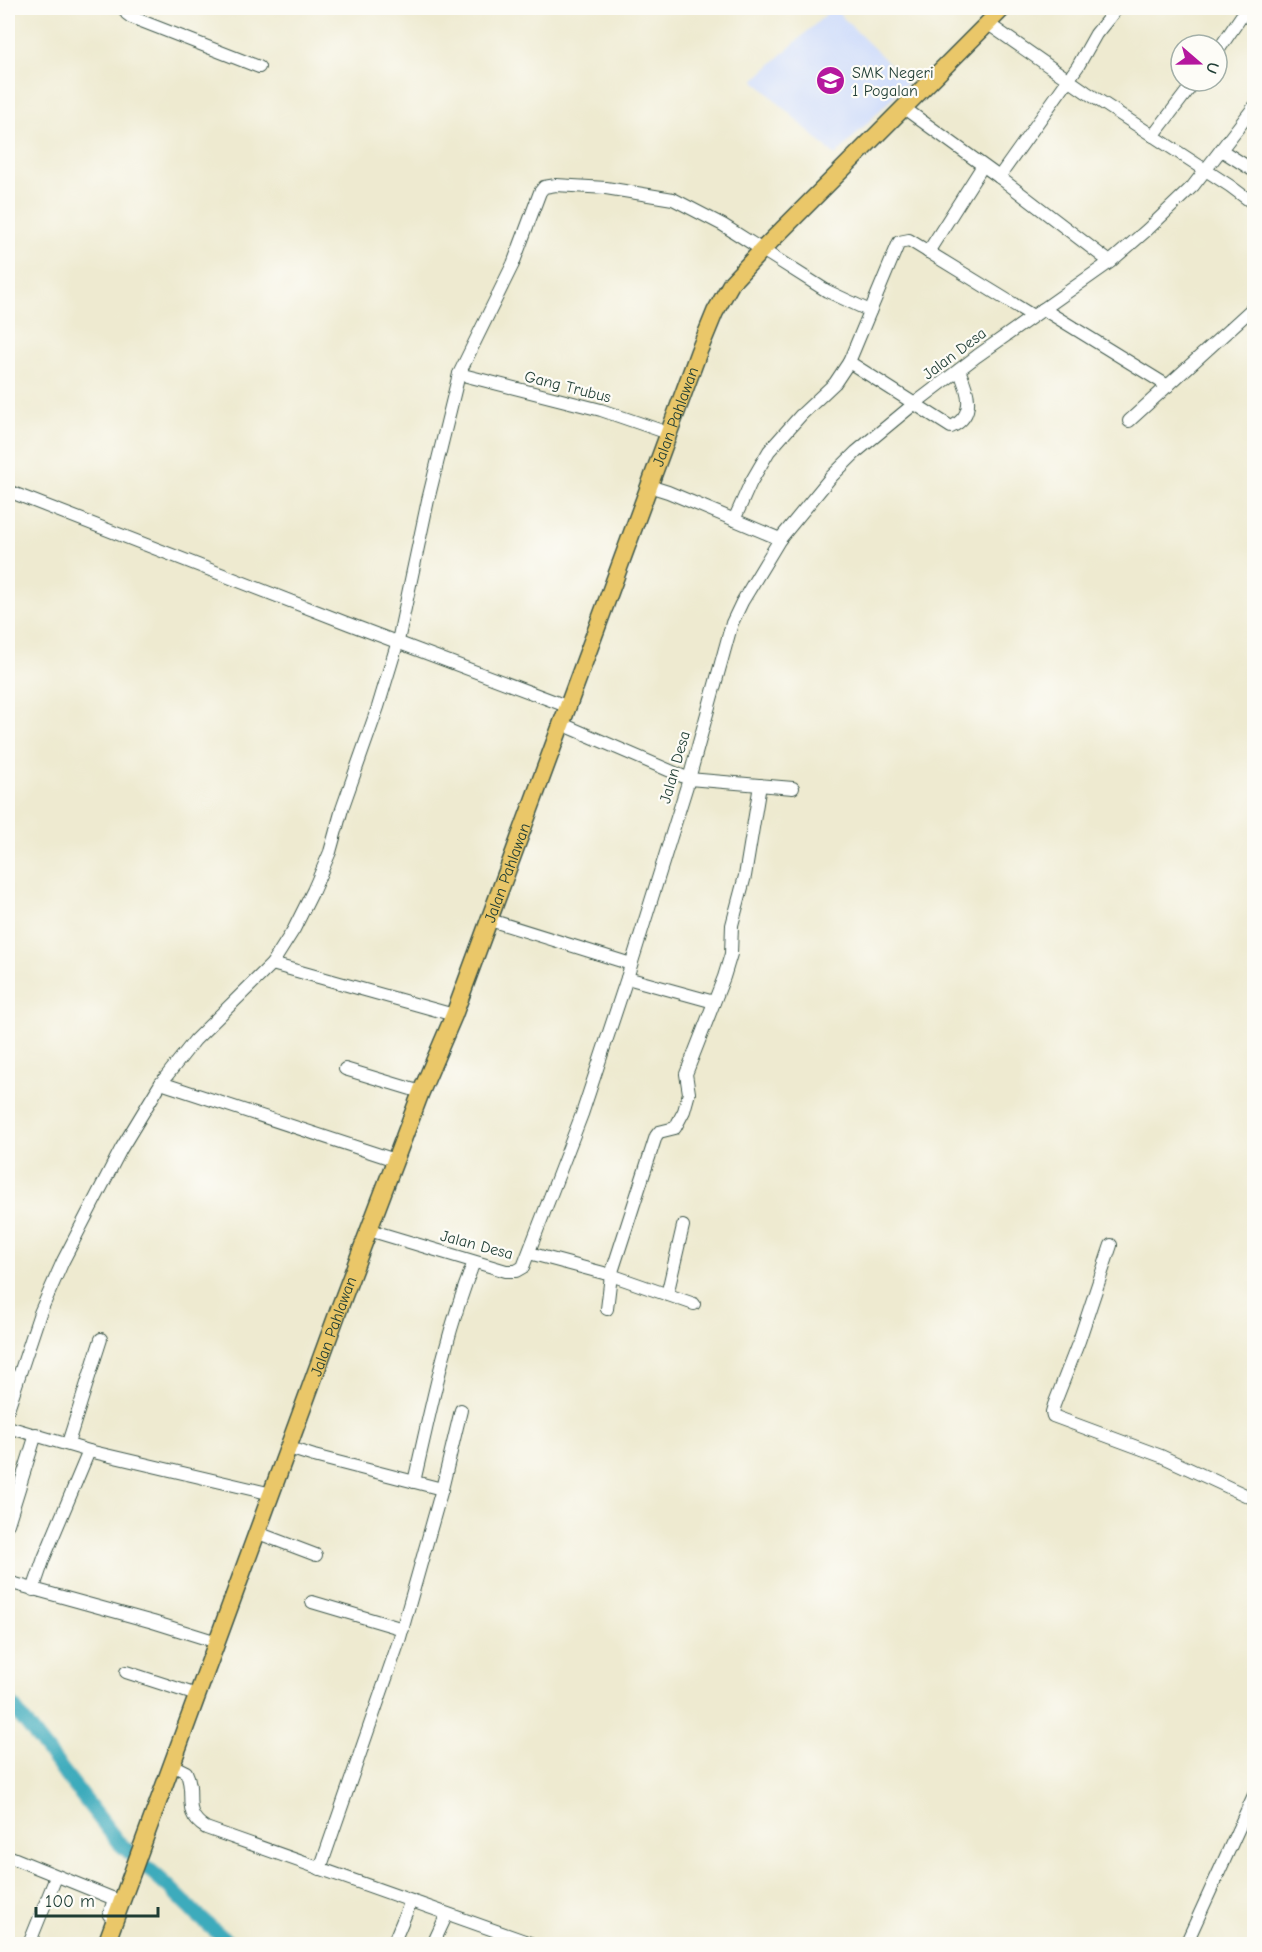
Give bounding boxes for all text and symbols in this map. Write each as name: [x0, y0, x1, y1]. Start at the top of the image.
north arrow: [1169, 33, 1229, 93]
text: U: [1202, 60, 1222, 76]
place label: SMK Negeri 1 Pogalan: [852, 64, 934, 100]
school or university icon: SMK Negeri 1 Pogalan: [815, 65, 847, 97]
street label: Jalan Desa: [919, 324, 990, 383]
street label: Jalan Pahlawan: [649, 365, 702, 469]
street label: Gang Trubus: [523, 368, 613, 407]
street label: Jalan Desa: [656, 729, 694, 806]
street label: Jalan Pahlawan: [481, 821, 534, 925]
street label: Jalan Desa: [438, 1227, 515, 1263]
street label: Jalan Pahlawan: [307, 1274, 360, 1379]
scale bar: [36, 1880, 158, 1918]
text: 100 m: [45, 1891, 95, 1912]

